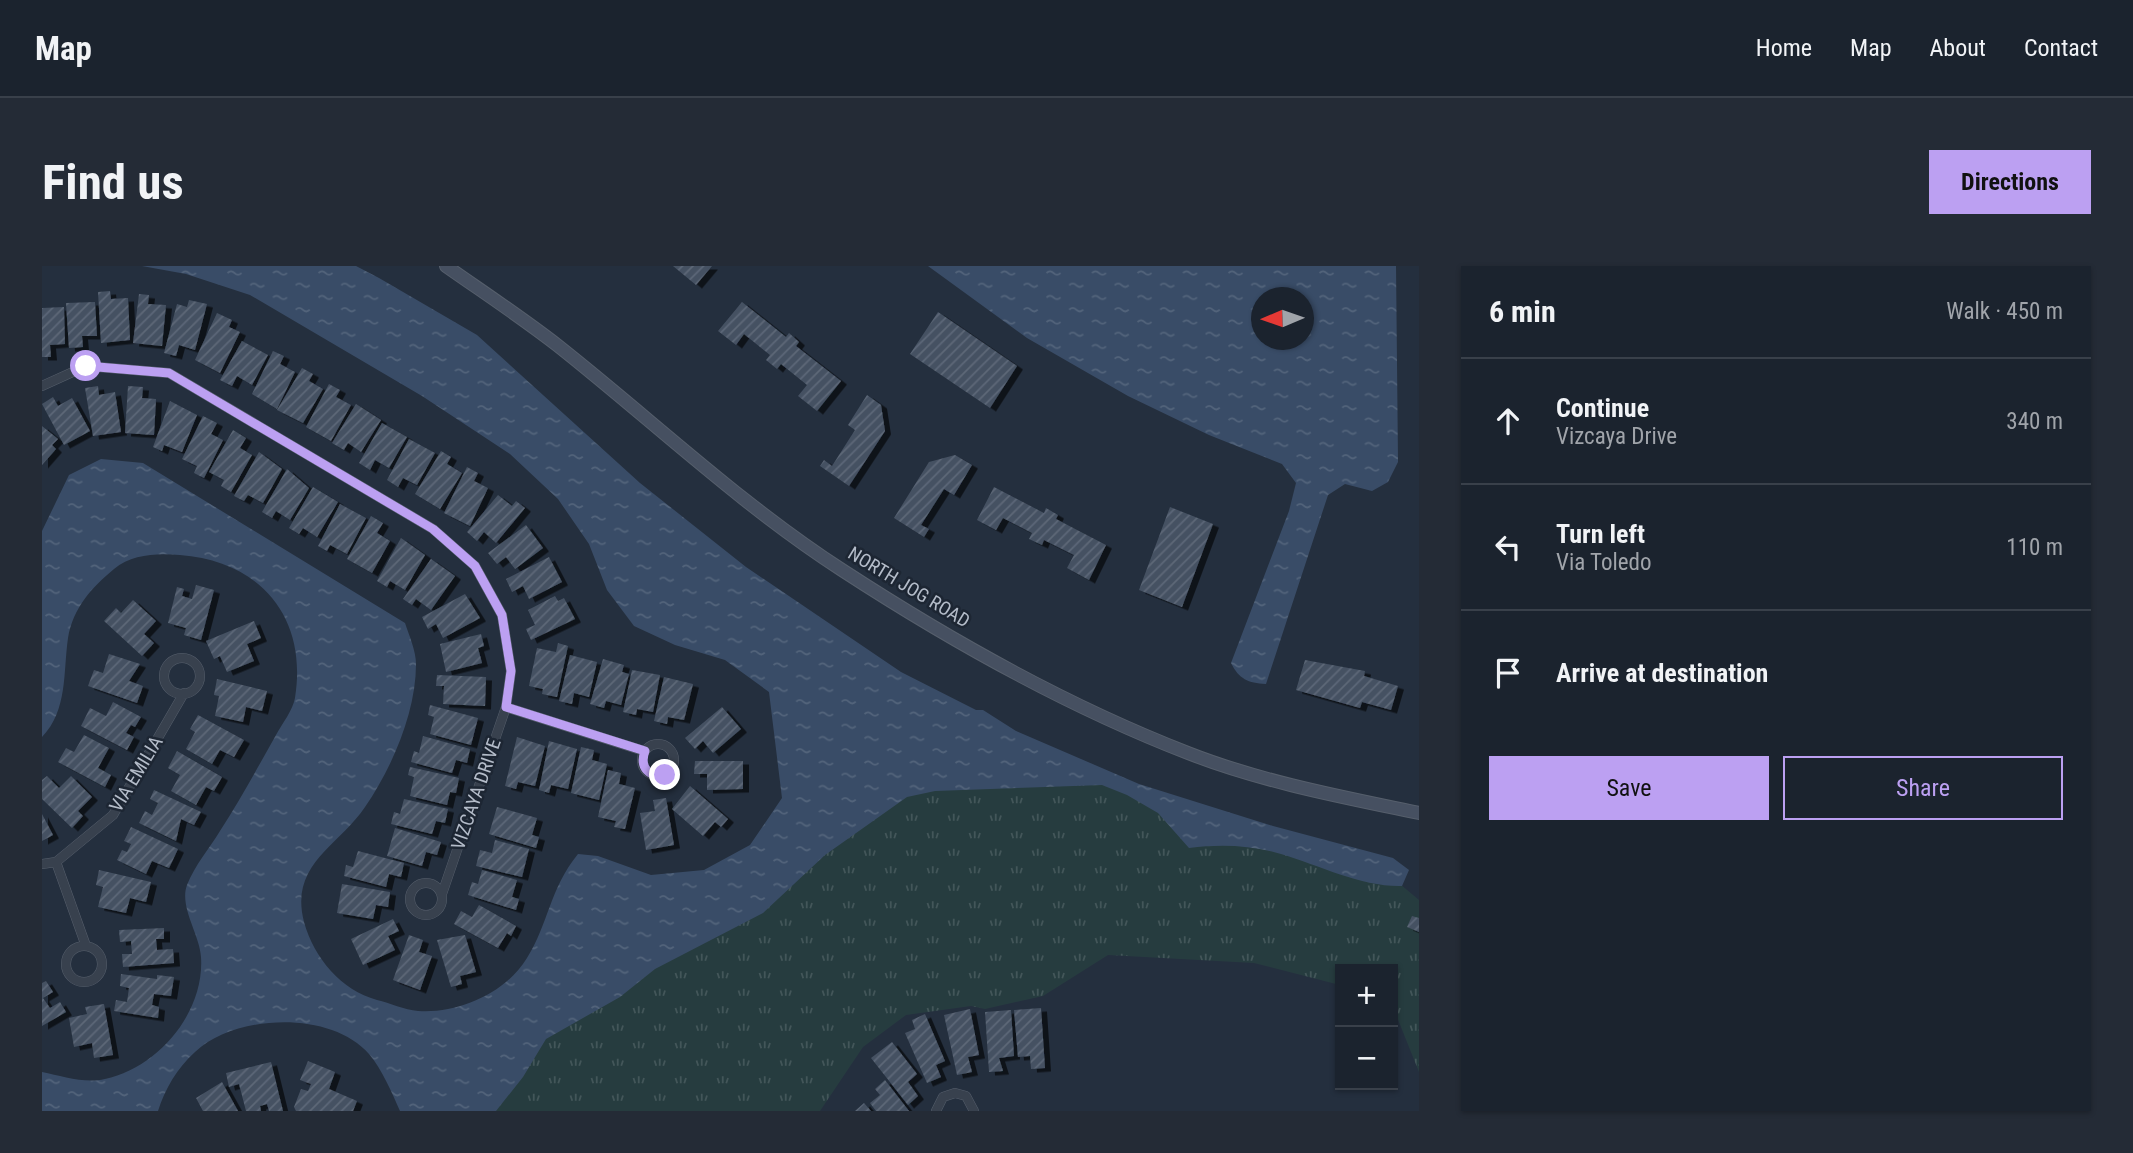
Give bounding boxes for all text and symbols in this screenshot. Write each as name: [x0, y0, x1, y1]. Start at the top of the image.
text: Map: [35, 29, 92, 68]
text: Home: [1756, 34, 1812, 62]
text: Map: [1850, 34, 1892, 62]
text: About: [1930, 34, 1986, 62]
text: Contact: [2024, 34, 2098, 62]
button: Directions: [1929, 150, 2091, 214]
text: Find us: [42, 154, 184, 211]
north arrow: [1251, 287, 1314, 350]
text: 6 min: [1489, 294, 1556, 329]
text: Walk · 450 m: [1946, 298, 2063, 325]
route start: [70, 350, 101, 381]
text: Continue: [1556, 393, 1649, 423]
icon: ahead: [1489, 402, 1527, 440]
text: 340 m: [2006, 408, 2063, 435]
text: Vizcaya Drive: [1556, 423, 1677, 450]
text: Turn left: [1556, 519, 1645, 549]
icon: left: [1489, 528, 1527, 566]
text: 110 m: [2006, 534, 2063, 561]
street label: NORTH JOG ROAD: [844, 542, 974, 632]
text: Via Toledo: [1556, 549, 1651, 576]
icon: arrive: [1489, 654, 1527, 692]
text: Arrive at destination: [1556, 658, 1768, 688]
street label: VIA EMILIA: [104, 732, 168, 816]
street label: VIZCAYA DRIVE: [446, 735, 506, 853]
button: Save: [1489, 756, 1769, 820]
button: Share: [1783, 756, 2063, 820]
route end: [649, 759, 680, 790]
map controls: [1335, 964, 1398, 1090]
button: +: [1335, 964, 1398, 1027]
button: −: [1335, 1027, 1398, 1090]

